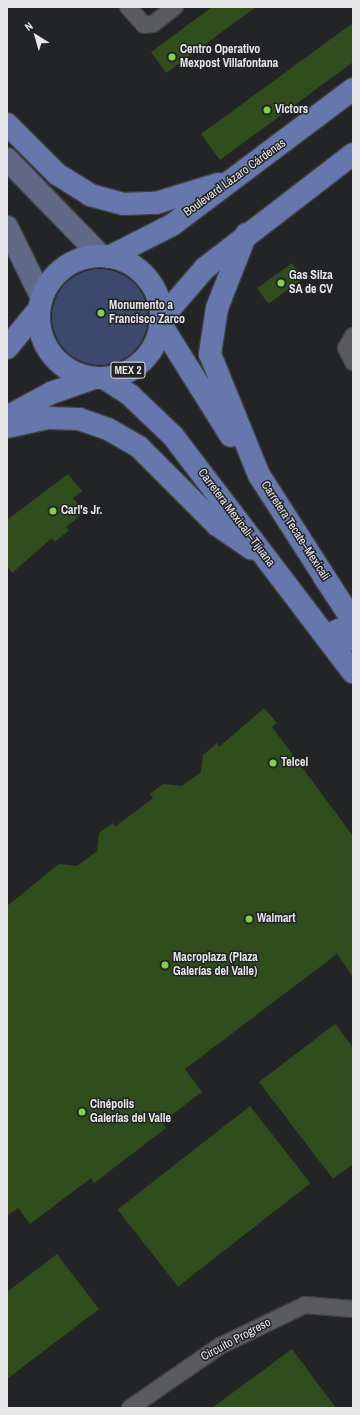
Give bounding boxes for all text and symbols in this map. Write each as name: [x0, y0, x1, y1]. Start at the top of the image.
north arrow: [16, 16, 56, 56]
text: N: [22, 19, 36, 34]
place label: Centro Operativo Mexpost Villafontana: [180, 43, 278, 71]
marker: Centro Operativo Mexpost Villafontana: [167, 52, 177, 62]
place label: Victors: [275, 103, 308, 117]
marker: Victors: [262, 105, 272, 115]
street label: Boulevard Lázaro Cárdenas: [181, 136, 289, 220]
place label: Gas Silza SA de CV: [289, 269, 333, 297]
marker: Gas Silza SA de CV: [276, 278, 286, 288]
place label: Monumento a Francisco Zarco: [109, 299, 185, 327]
marker: Monumento a Francisco Zarco: [96, 308, 106, 318]
road number: MEX 2: [110, 361, 146, 379]
street label: Carretera Mexicali–Tijuana: [194, 466, 278, 570]
street label: Carretera Tecate–Mexicali: [258, 479, 332, 583]
place label: Carl's Jr.: [61, 504, 102, 518]
marker: Carl's Jr.: [48, 506, 58, 516]
place label: Telcel: [281, 756, 308, 770]
marker: Telcel: [268, 758, 278, 768]
place label: Walmart: [257, 912, 295, 926]
marker: Walmart: [244, 914, 254, 924]
place label: Macroplaza (Plaza Galerías del Valle): [173, 951, 258, 979]
marker: Macroplaza (Plaza Galerías del Valle): [160, 960, 170, 970]
place label: Cinépolis Galerías del Valle: [90, 1098, 171, 1126]
marker: Cinépolis Galerías del Valle: [77, 1107, 87, 1117]
street label: Circuito Progreso: [199, 1316, 273, 1364]

